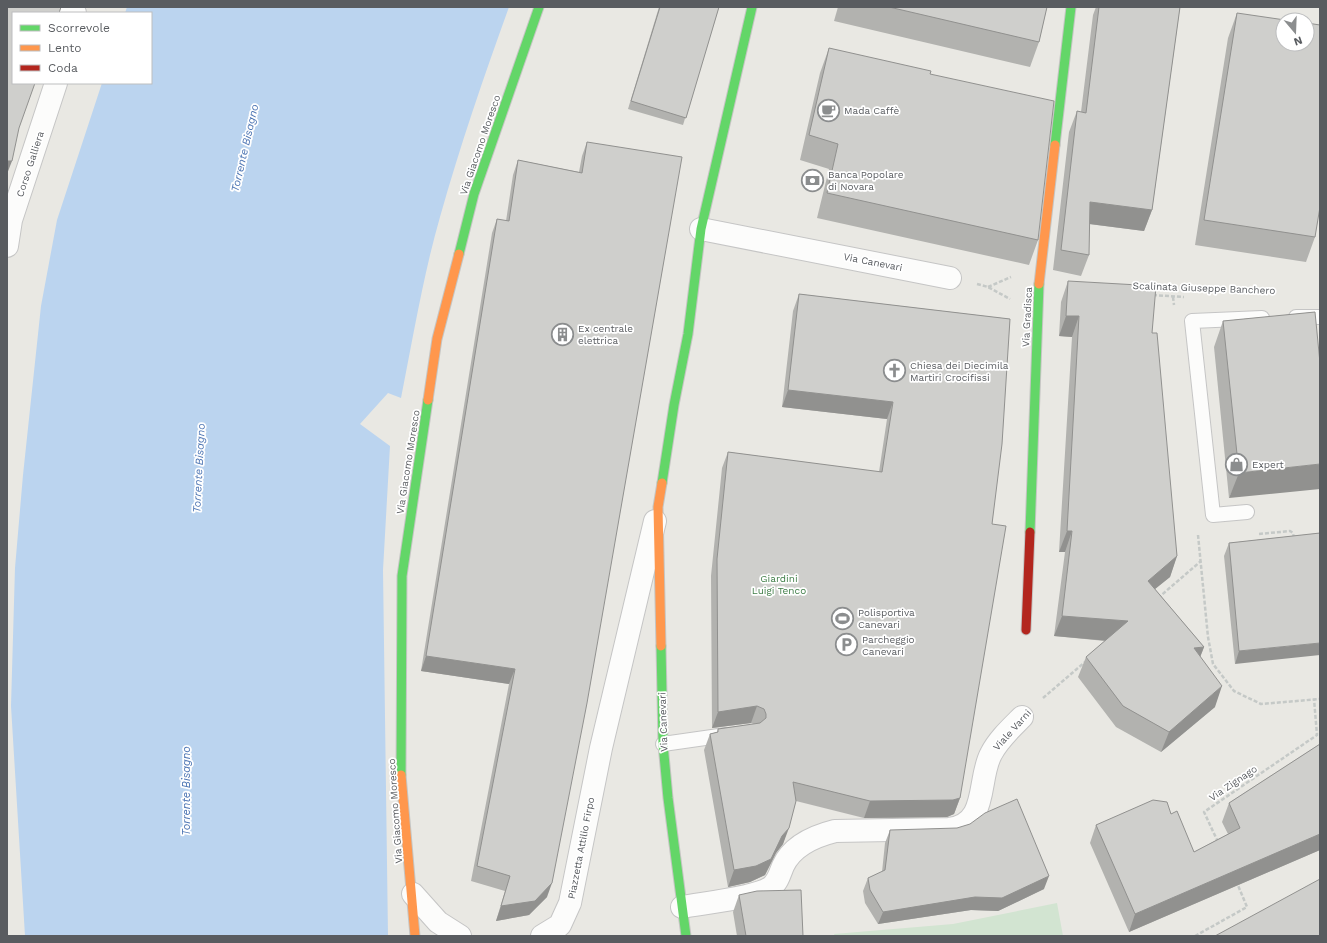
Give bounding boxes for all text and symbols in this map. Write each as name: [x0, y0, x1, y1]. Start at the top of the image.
legend: [12, 12, 152, 84]
north arrow: [1275, 12, 1315, 52]
text: Scorrevole: [48, 21, 110, 35]
text: N: [1292, 34, 1304, 48]
text: Lento: [48, 41, 82, 55]
text: Coda: [48, 61, 78, 75]
street label: Via Giacomo Moresco: [458, 94, 502, 196]
cafe icon: Mada Caffè: [816, 97, 842, 123]
water label: Torrente Bisagno: [229, 103, 261, 193]
place label: Mada Caffè: [844, 105, 899, 116]
street label: Corso Galliera: [14, 129, 46, 198]
bank icon: Banca Popolare di Novara: [799, 167, 825, 193]
place label: Banca Popolare di Novara: [828, 169, 904, 192]
street label: Via Canevari: [843, 251, 903, 273]
street label: Scalinata Giuseppe Banchero: [1132, 280, 1276, 296]
street label: Via Gradisca: [1020, 286, 1034, 347]
building icon: Ex centrale elettrica: [549, 321, 575, 347]
place label: Ex centrale elettrica: [578, 323, 633, 346]
church icon: Chiesa dei Diecimila Martiri Crocifissi: [881, 358, 907, 384]
place label: Chiesa dei Diecimila Martiri Crocifissi: [910, 360, 1009, 383]
street label: Via Giacomo Moresco: [394, 409, 422, 515]
water label: Torrente Bisagno: [190, 423, 208, 513]
shop icon: Expert: [1224, 451, 1250, 477]
place label: Expert: [1252, 459, 1285, 470]
park label: Giardini Luigi Tenco: [752, 573, 806, 596]
sports icon: Polisportiva Canevari: [830, 605, 856, 631]
place label: Polisportiva Canevari: [858, 607, 915, 630]
parking icon: Parcheggio Canevari: [834, 632, 860, 658]
place label: Parcheggio Canevari: [862, 634, 915, 657]
street label: Via Canevari: [656, 692, 670, 752]
street label: Viale Varni: [991, 707, 1033, 753]
water label: Torrente Bisagno: [180, 746, 193, 836]
street label: Via Giacomo Moresco: [386, 758, 404, 864]
street label: Via Zignago: [1207, 763, 1259, 803]
street label: Piazzetta Attilio Firpo: [566, 796, 596, 900]

